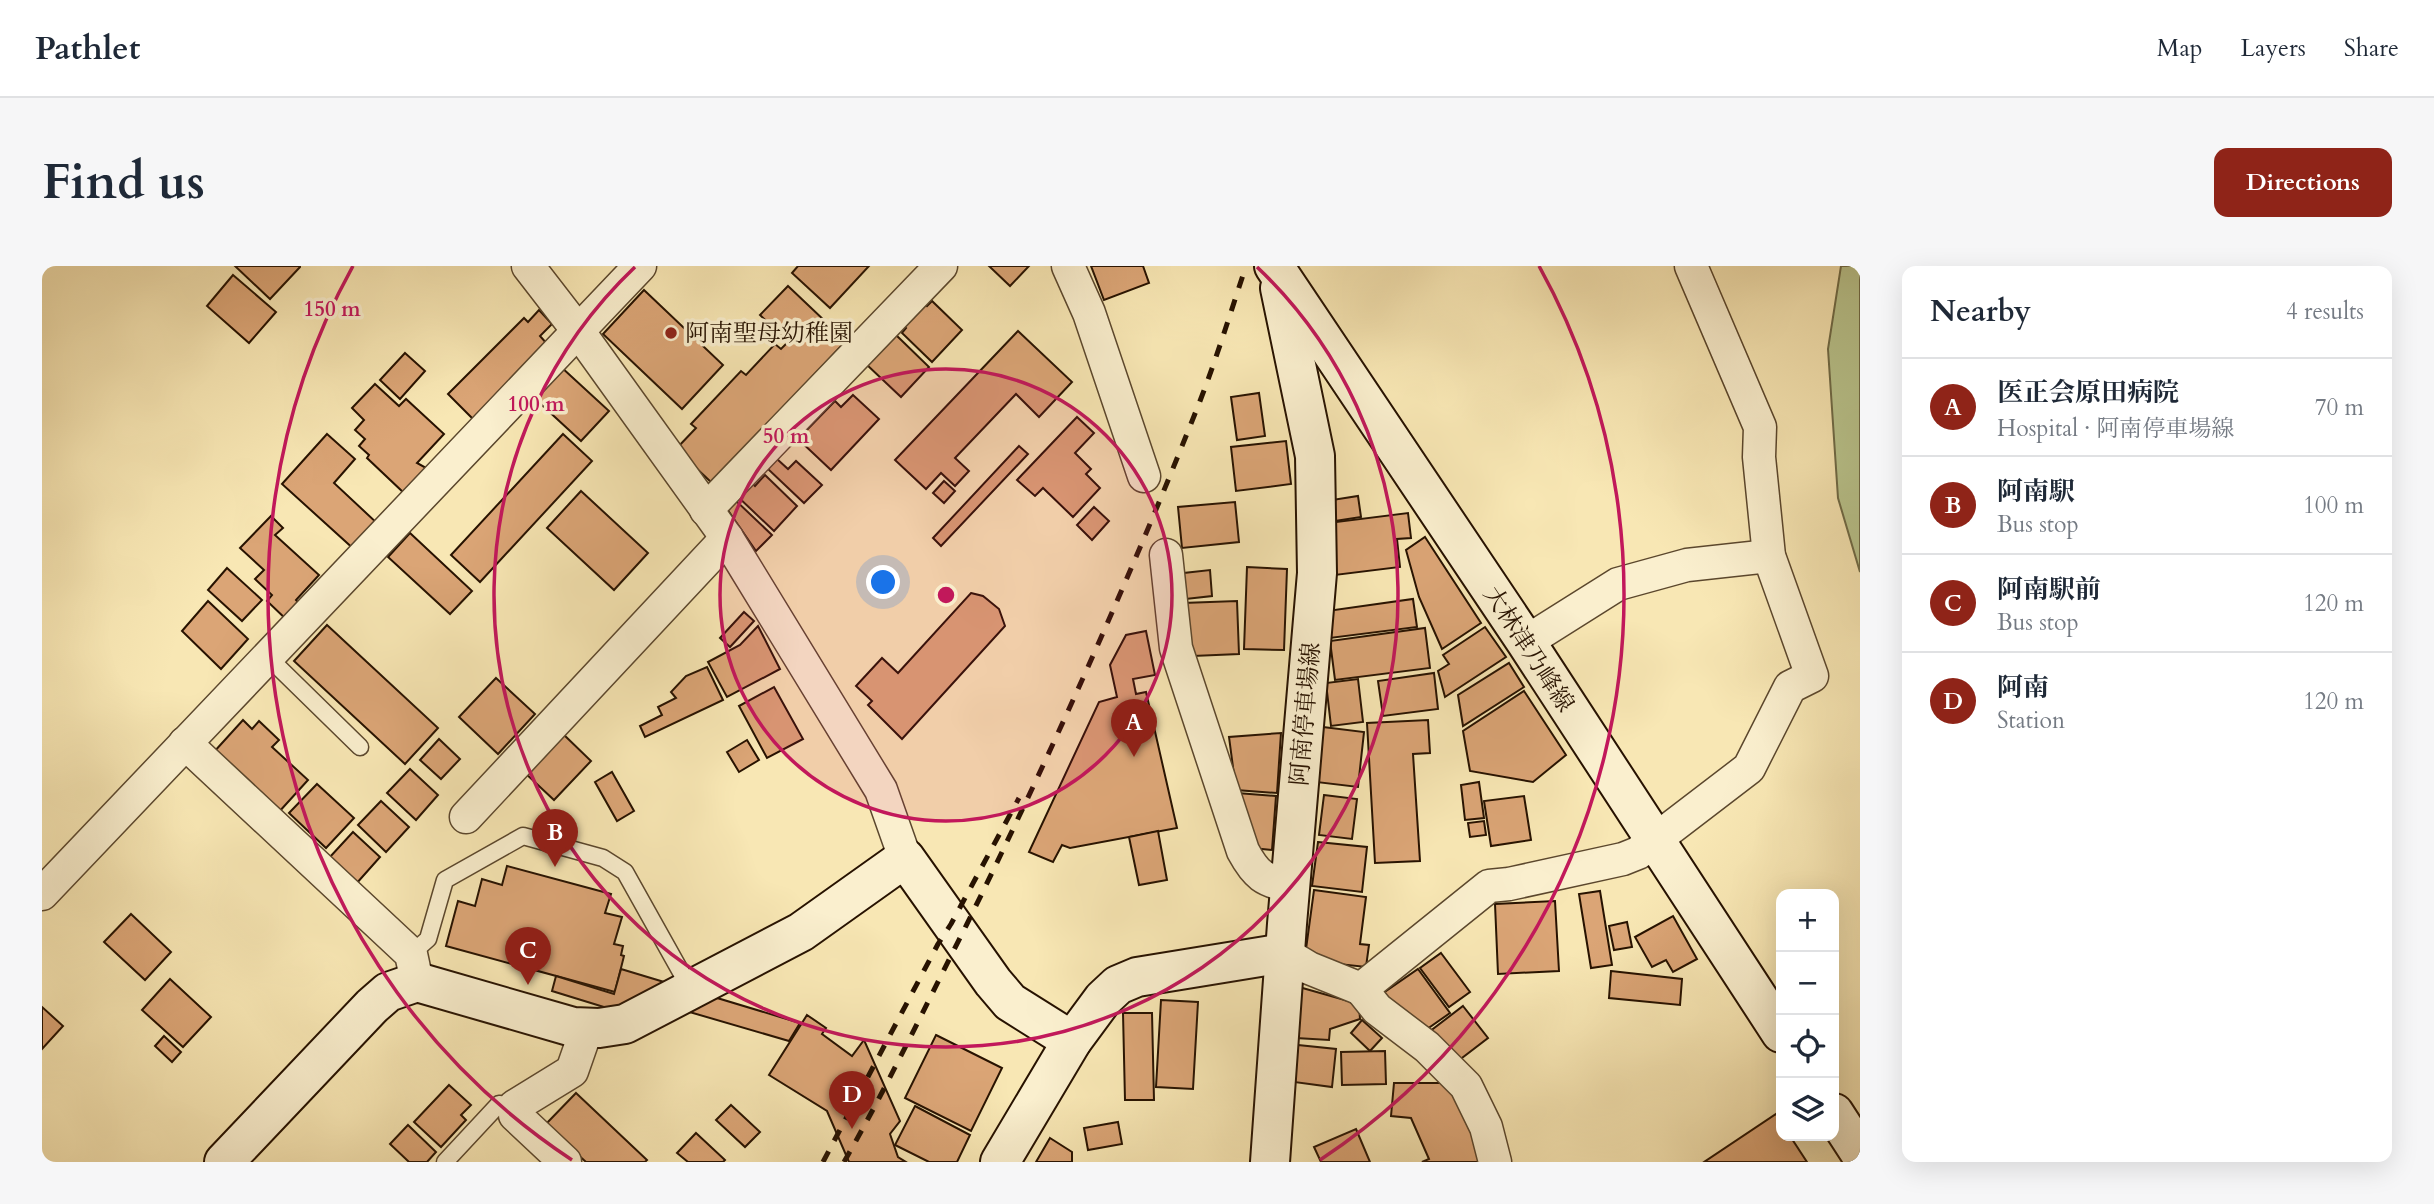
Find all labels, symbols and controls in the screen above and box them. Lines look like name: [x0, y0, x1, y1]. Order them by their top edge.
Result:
text: Pathlet: [35, 26, 140, 71]
text: Map: [2157, 32, 2203, 65]
text: Layers: [2241, 32, 2306, 65]
text: Share: [2344, 32, 2399, 65]
button: Directions: [2214, 148, 2392, 217]
text: Find us: [42, 149, 205, 216]
text: Nearby: [1930, 291, 2031, 332]
text: 150 m: [303, 295, 361, 324]
text: 4 results: [2286, 296, 2364, 327]
place label: 阿南聖母幼稚園: [685, 317, 853, 350]
marker: 阿南聖母幼稚園: [663, 325, 679, 341]
text: 医正会原田病院: [1997, 375, 2179, 410]
text: 100 m: [507, 390, 565, 419]
text: A: [1944, 392, 1962, 423]
text: 70 m: [2315, 392, 2364, 423]
text: Hospital · 阿南停車場線: [1997, 413, 2234, 444]
text: 50 m: [763, 422, 810, 451]
text: 阿南駅: [1997, 474, 2075, 509]
text: B: [1945, 490, 1961, 521]
text: 100 m: [2303, 490, 2364, 521]
text: Bus stop: [1997, 509, 2079, 540]
your location: [866, 565, 900, 599]
text: 阿南駅前: [1997, 572, 2101, 607]
street label: 大林津乃峰線: [1476, 580, 1582, 719]
centre of rings: [934, 583, 958, 607]
text: C: [1944, 588, 1962, 619]
text: 120 m: [2303, 588, 2364, 619]
text: Bus stop: [1997, 607, 2079, 638]
street label: 阿南停車場線: [1283, 641, 1328, 787]
text: 阿南: [1997, 670, 2049, 705]
text: D: [1943, 686, 1963, 717]
text: 120 m: [2303, 686, 2364, 717]
pin: A: [1111, 699, 1157, 757]
text: Station: [1997, 705, 2065, 736]
pin: B: [532, 809, 578, 867]
map controls: [1776, 889, 1839, 1141]
button: +: [1776, 889, 1839, 952]
pin: C: [505, 927, 551, 985]
button: −: [1776, 952, 1839, 1015]
button: locate: [1776, 1015, 1839, 1078]
pin: D: [829, 1071, 875, 1129]
button: layers: [1776, 1078, 1839, 1141]

